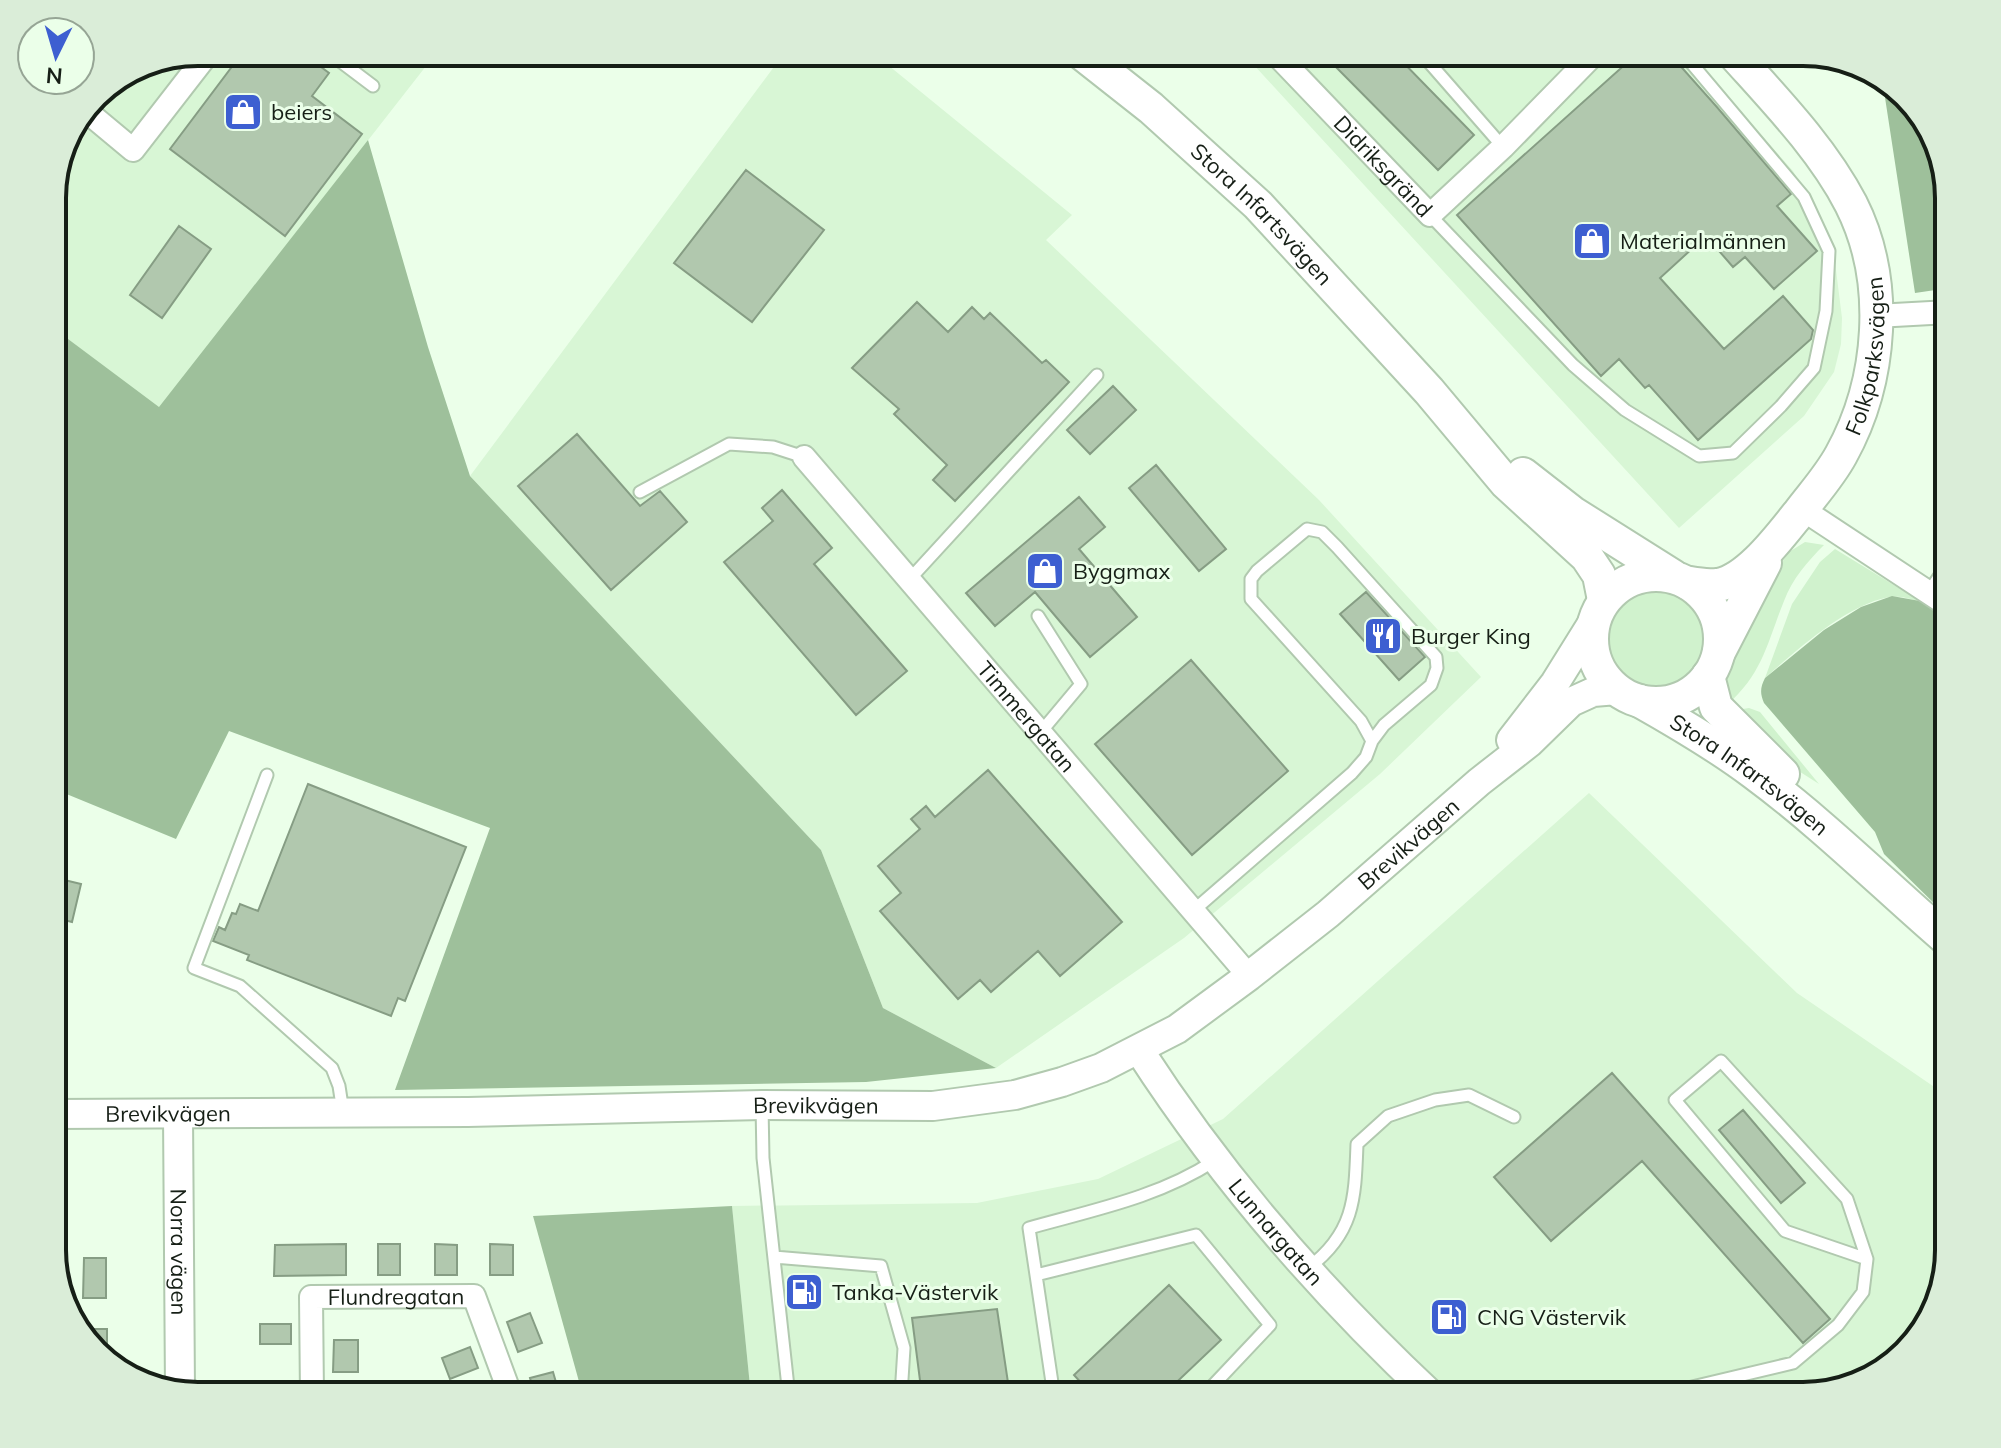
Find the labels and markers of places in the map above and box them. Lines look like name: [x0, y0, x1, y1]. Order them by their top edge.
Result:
shop icon: beiers: [222, 91, 264, 133]
place label: beiers: [271, 98, 332, 126]
shop icon: Materialmännen: [1571, 220, 1613, 262]
place label: Materialmännen: [1620, 227, 1786, 255]
shop icon: Byggmax: [1024, 550, 1066, 592]
place label: Byggmax: [1073, 557, 1171, 585]
restaurant icon: Burger King: [1362, 615, 1404, 657]
place label: Burger King: [1411, 622, 1531, 650]
fuel station icon: Tanka-Västervik: [783, 1271, 825, 1313]
place label: Tanka-Västervik: [832, 1278, 999, 1306]
fuel station icon: CNG Västervik: [1428, 1296, 1470, 1338]
place label: CNG Västervik: [1477, 1303, 1627, 1331]

